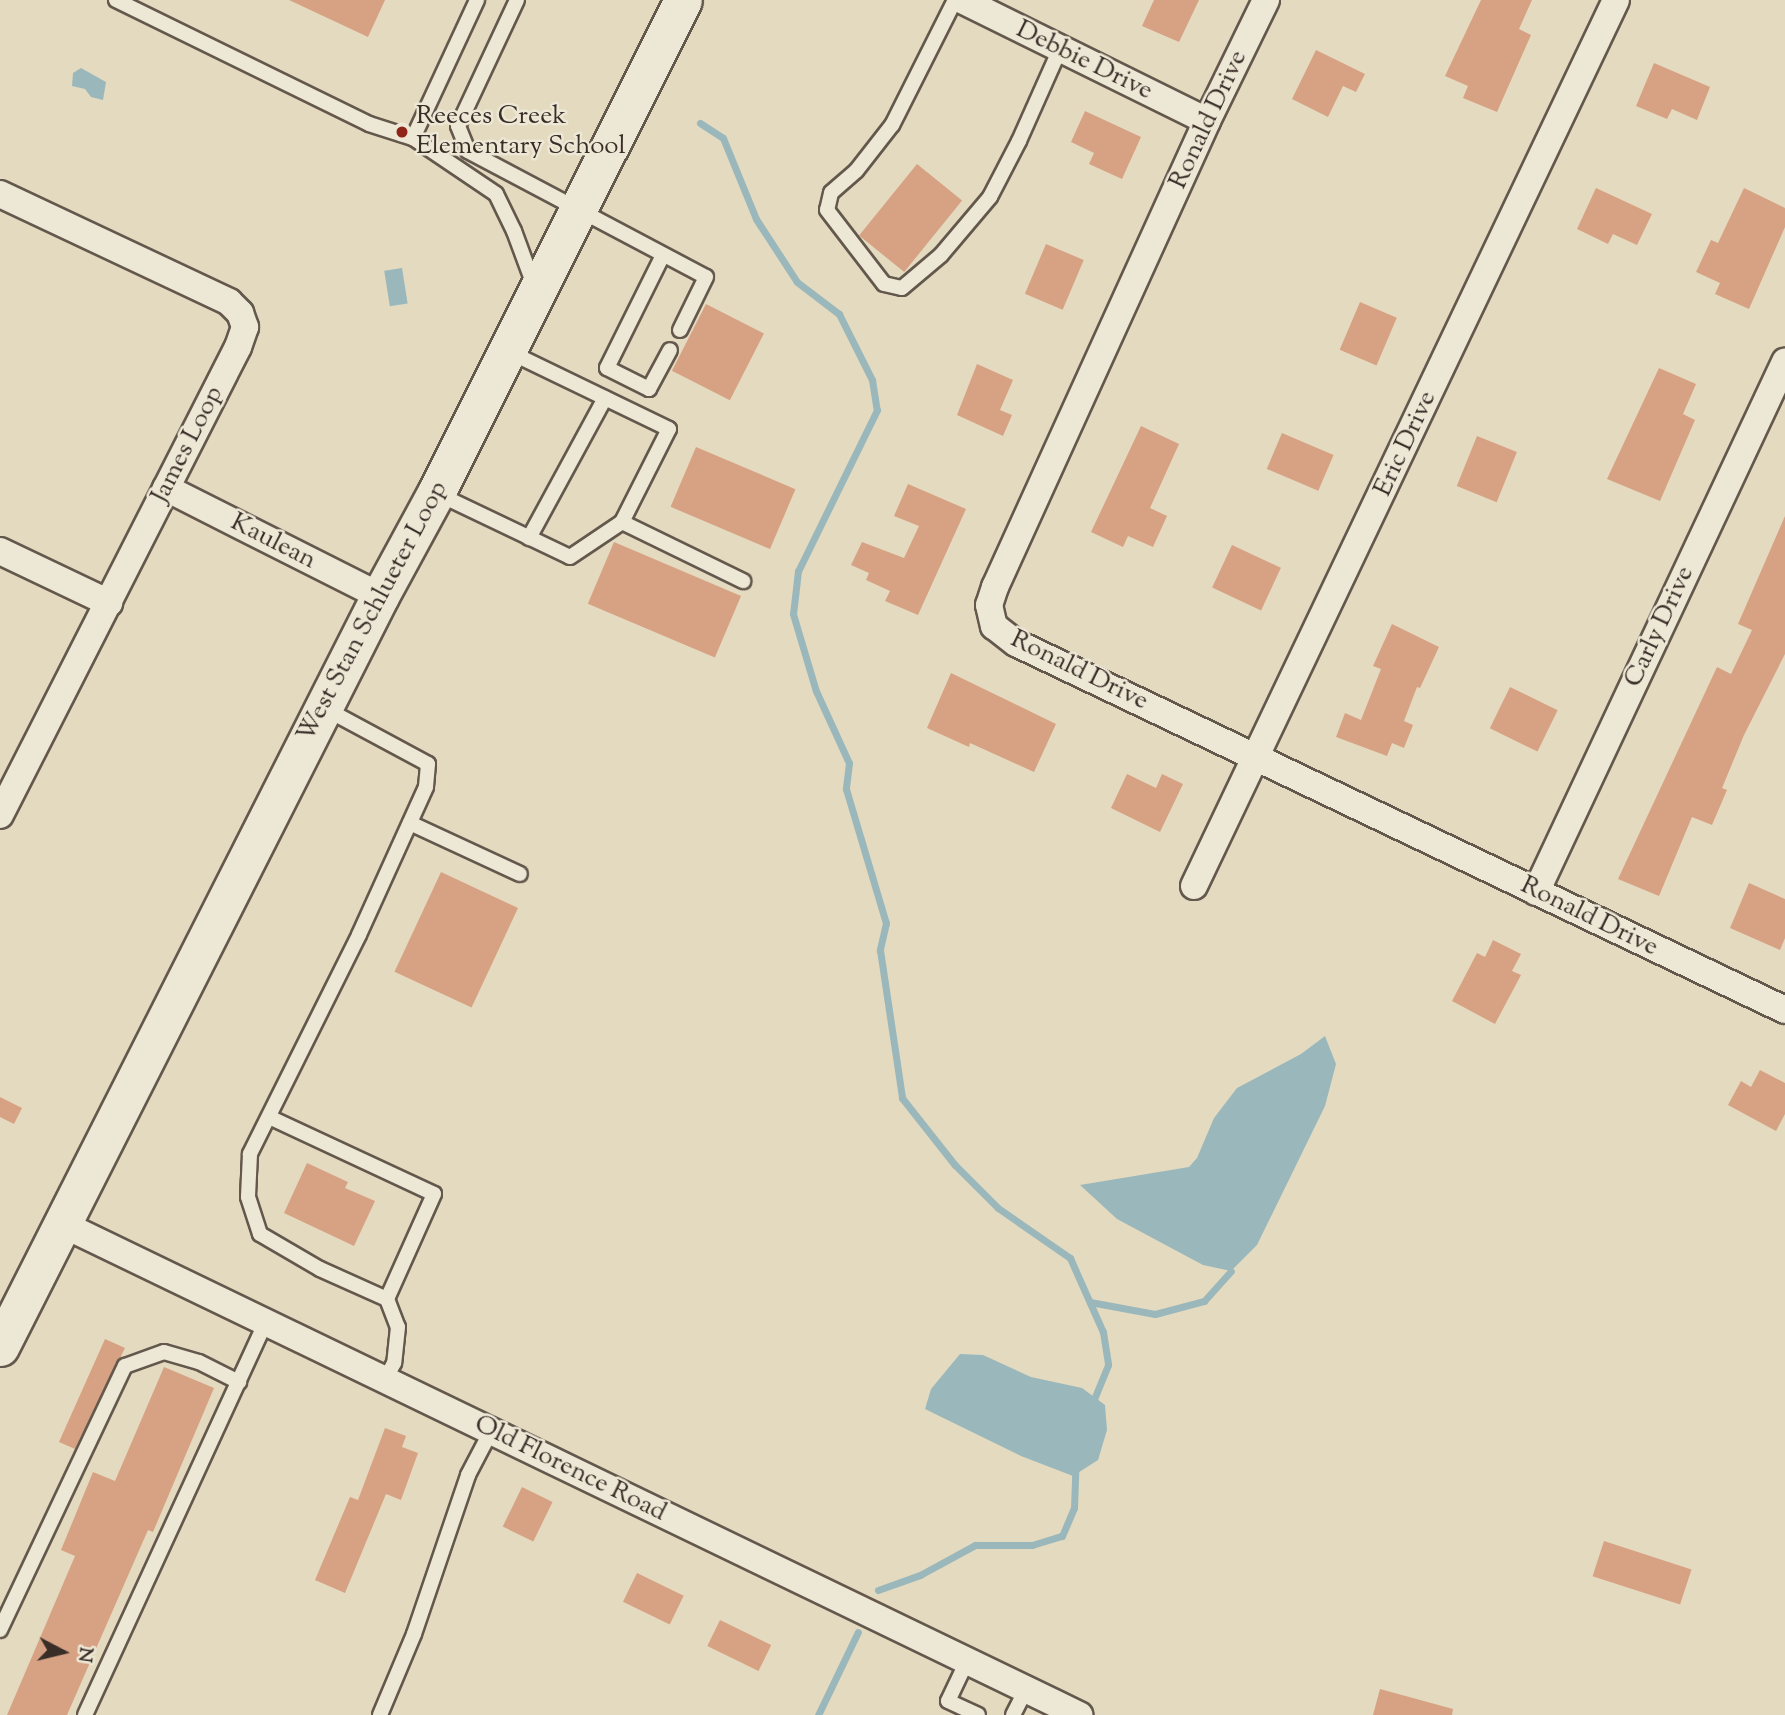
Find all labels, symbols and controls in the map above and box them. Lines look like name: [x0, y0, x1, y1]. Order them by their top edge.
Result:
street label: Debbie Drive: [1011, 15, 1157, 107]
street label: Ronald Drive: [1163, 46, 1255, 194]
place label: Reeces Creek Elementary School: [416, 101, 626, 162]
marker: Reeces Creek Elementary School: [394, 124, 410, 140]
street label: James Loop: [145, 381, 231, 509]
street label: Eric Drive: [1368, 386, 1444, 502]
street label: West Stan Schlueter Loop: [291, 476, 455, 748]
street label: Kaulean: [225, 507, 321, 577]
street label: Carly Drive: [1618, 562, 1702, 692]
street label: Ronald Drive: [1005, 624, 1153, 718]
street label: Ronald Drive: [1515, 870, 1663, 964]
street label: Old Florence Road: [469, 1409, 671, 1529]
north arrow: [28, 1617, 98, 1687]
text: N: [70, 1645, 99, 1664]

